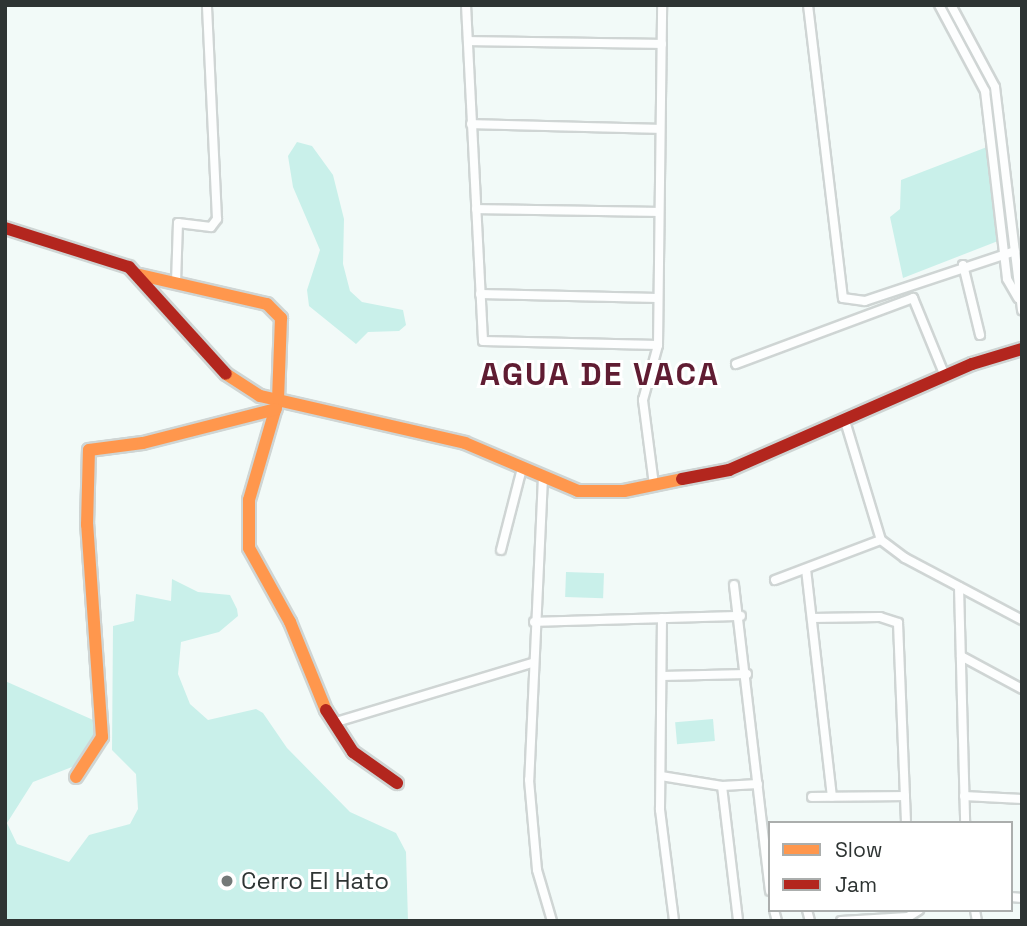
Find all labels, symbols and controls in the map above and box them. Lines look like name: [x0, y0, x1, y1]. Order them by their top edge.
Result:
district label: AGUA DE VACA: [481, 355, 719, 393]
legend: [768, 821, 1013, 912]
text: Slow: [835, 836, 883, 863]
place label: Cerro El Hato: [241, 867, 389, 895]
text: Jam: [835, 871, 877, 898]
marker: Cerro El Hato: [219, 873, 235, 889]

